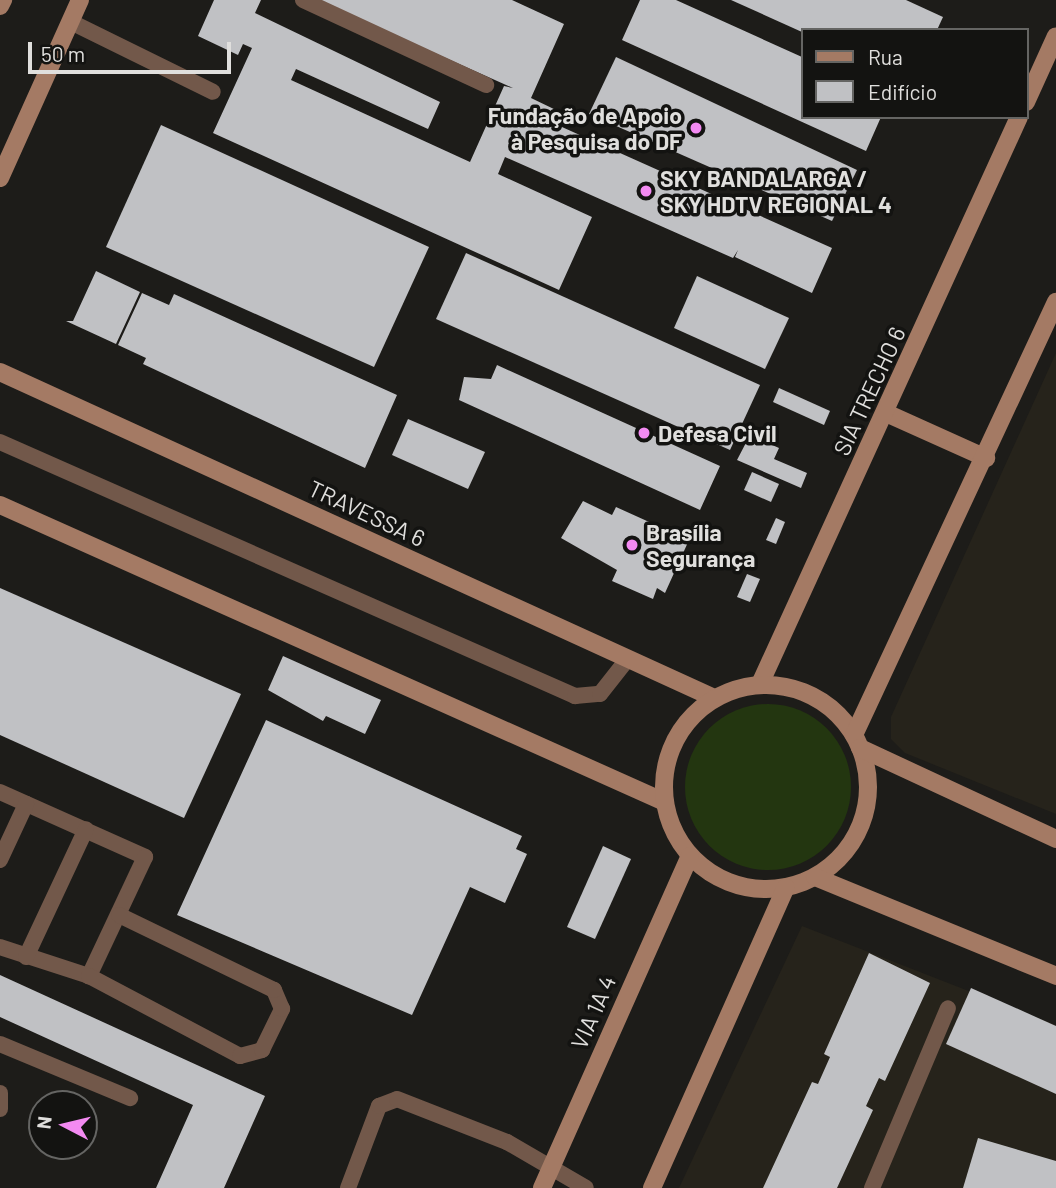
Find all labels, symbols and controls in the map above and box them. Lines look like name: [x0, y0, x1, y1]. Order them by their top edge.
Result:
scale bar: [32, 28, 234, 72]
legend: [800, 28, 1028, 119]
text: 50 m: [41, 41, 85, 66]
text: Rua: [868, 44, 903, 69]
text: Edifício: [868, 79, 937, 104]
place label: Fundação de Apoio à Pesquisa do DF: [488, 101, 682, 155]
marker: Fundação de Apoio à Pesquisa do DF: [688, 120, 704, 136]
place label: SKY BANDALARGA / SKY HDTV REGIONAL 4: [660, 164, 892, 218]
marker: SKY BANDALARGA / SKY HDTV REGIONAL 4: [638, 183, 654, 199]
street label: SIA TRECHO 6: [827, 322, 911, 460]
place label: Defesa Civil: [658, 419, 777, 447]
marker: Defesa Civil: [636, 425, 652, 441]
street label: TRAVESSA 6: [304, 474, 430, 552]
place label: Brasília Segurança: [646, 518, 755, 572]
marker: Brasília Segurança: [624, 537, 640, 553]
street label: VIA 1A 4: [565, 971, 621, 1053]
north arrow: [28, 1090, 98, 1160]
text: N: [31, 1115, 56, 1130]

